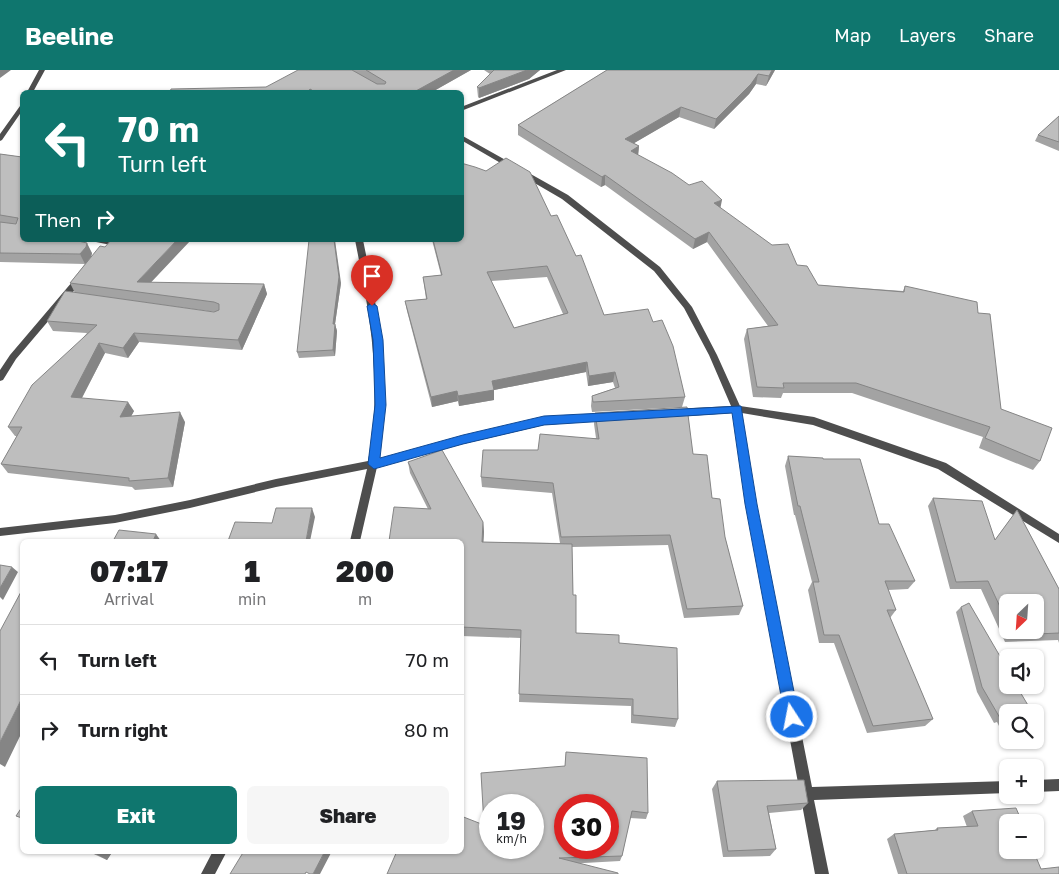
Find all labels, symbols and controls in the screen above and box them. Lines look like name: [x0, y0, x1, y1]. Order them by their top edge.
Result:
text: Beeline: [25, 21, 114, 50]
text: Map: [834, 24, 871, 46]
text: Layers: [899, 24, 956, 46]
text: Share: [984, 24, 1034, 46]
text: 70 m: [118, 108, 199, 150]
icon: left: [35, 110, 100, 175]
text: Turn left: [118, 150, 207, 177]
icon: right: [91, 205, 119, 233]
text: Then: [35, 208, 81, 231]
pin: [351, 255, 393, 306]
icon: arrive: [358, 262, 386, 290]
text: 07:17: [90, 553, 168, 589]
text: 1: [244, 553, 260, 589]
text: 200: [336, 553, 394, 589]
text: Arrival: [104, 589, 154, 609]
text: min: [238, 589, 266, 609]
text: m: [358, 589, 372, 609]
north arrow: [999, 594, 1044, 639]
map controls: [999, 594, 1044, 859]
icon: left: [35, 646, 63, 674]
text: Turn left: [78, 648, 157, 671]
text: 70 m: [406, 648, 449, 671]
button: sound: [999, 649, 1044, 694]
position arrow: [765, 690, 817, 742]
button: search: [999, 704, 1044, 749]
icon: right: [35, 716, 63, 744]
text: Turn right: [78, 718, 168, 741]
text: 80 m: [404, 718, 449, 741]
button: +: [999, 759, 1044, 804]
button: Exit: [35, 786, 237, 844]
button: Share: [247, 786, 449, 844]
speed limit sign: 30: [554, 794, 619, 859]
text: 19: [497, 805, 526, 836]
button: −: [999, 814, 1044, 859]
text: km/h: [496, 831, 527, 846]

